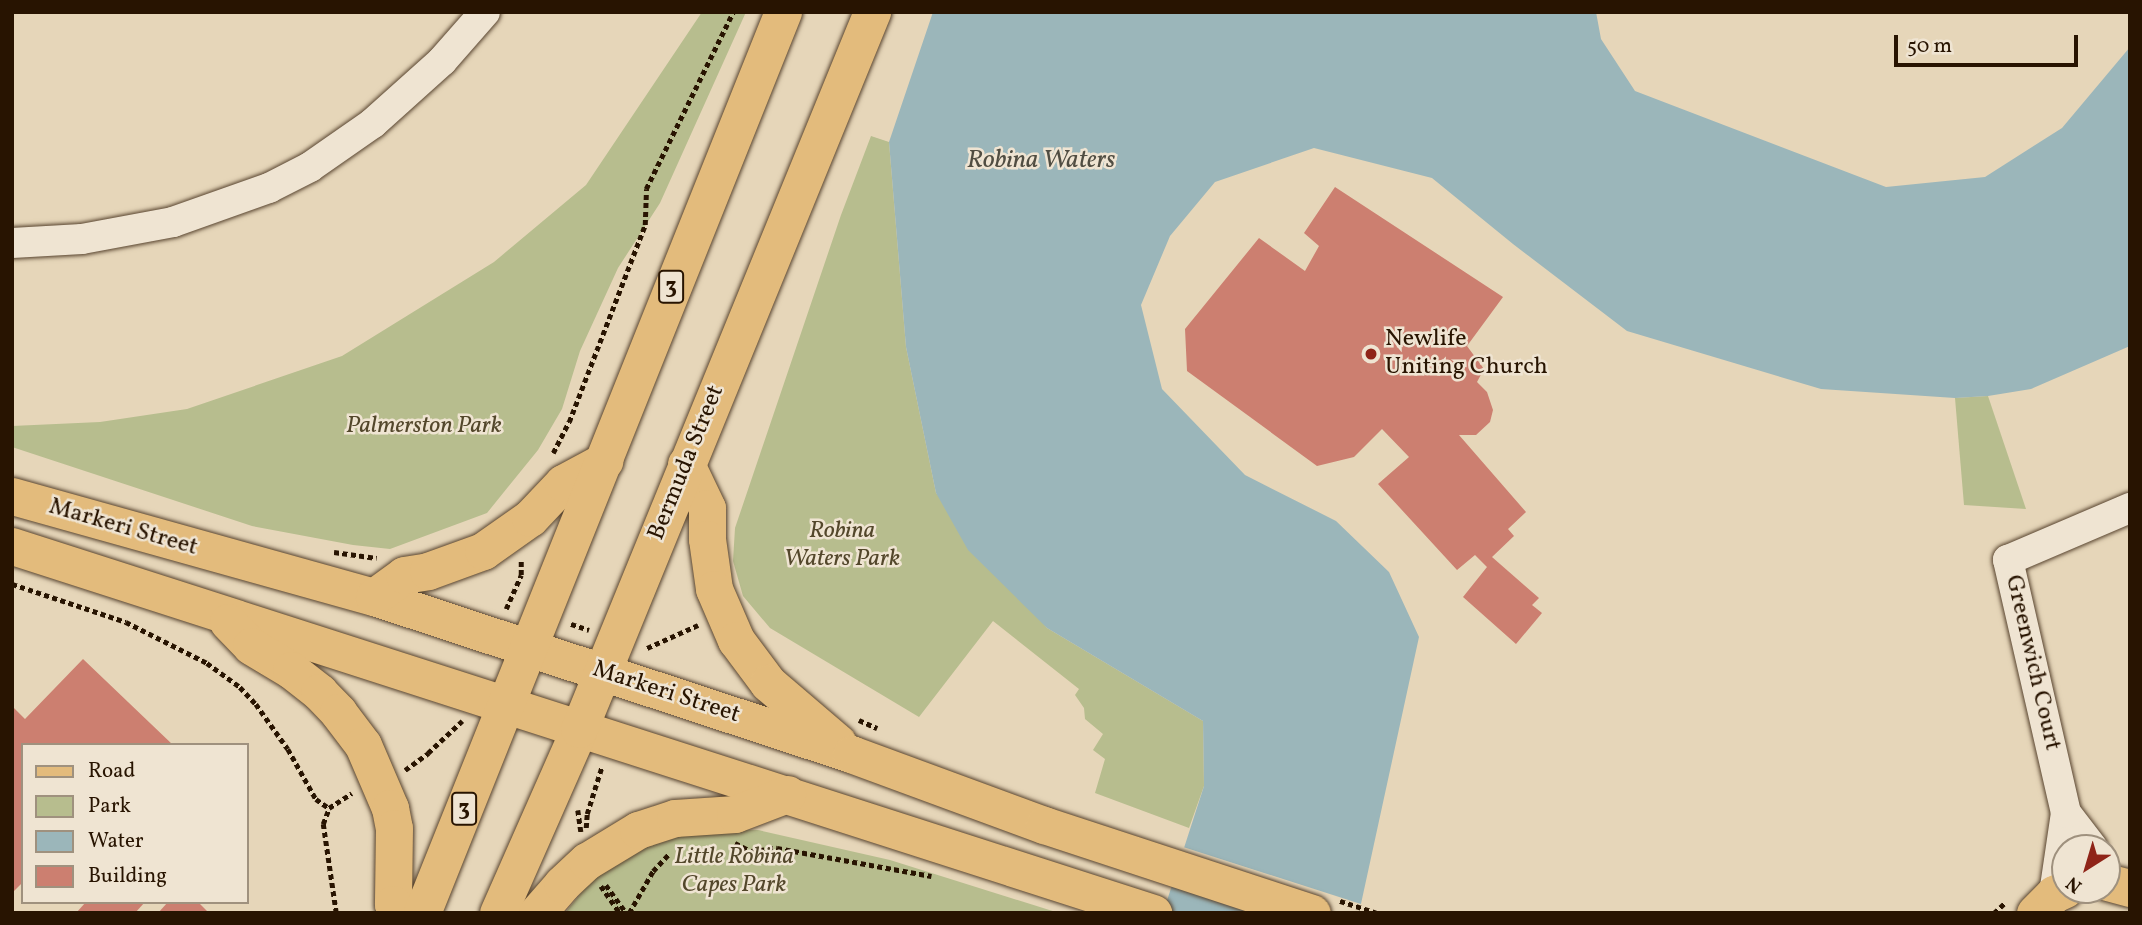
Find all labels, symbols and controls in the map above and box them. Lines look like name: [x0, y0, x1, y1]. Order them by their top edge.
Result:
scale bar: [1897, 21, 2081, 65]
text: 50 m: [1907, 32, 1952, 61]
water label: Robina Waters: [967, 145, 1115, 177]
road number: 3: [657, 268, 685, 306]
place label: Newlife Uniting Church: [1385, 326, 1548, 382]
marker: Newlife Uniting Church: [1363, 346, 1379, 362]
street label: Bermuda Street: [643, 381, 731, 545]
park label: Palmerston Park: [346, 413, 502, 441]
street label: Markeri Street: [45, 493, 201, 563]
park label: Robina Waters Park: [784, 518, 900, 574]
street label: Greenwich Court: [1998, 572, 2066, 754]
street label: Markeri Street: [589, 656, 743, 730]
legend: [21, 743, 248, 904]
text: Road: [88, 757, 135, 786]
road number: 3: [450, 790, 478, 828]
text: Park: [88, 792, 131, 821]
text: Water: [88, 827, 144, 856]
north arrow: [2051, 834, 2121, 904]
park label: Little Robina Capes Park: [674, 844, 794, 900]
text: Building: [88, 862, 167, 891]
text: N: [2061, 870, 2088, 899]

